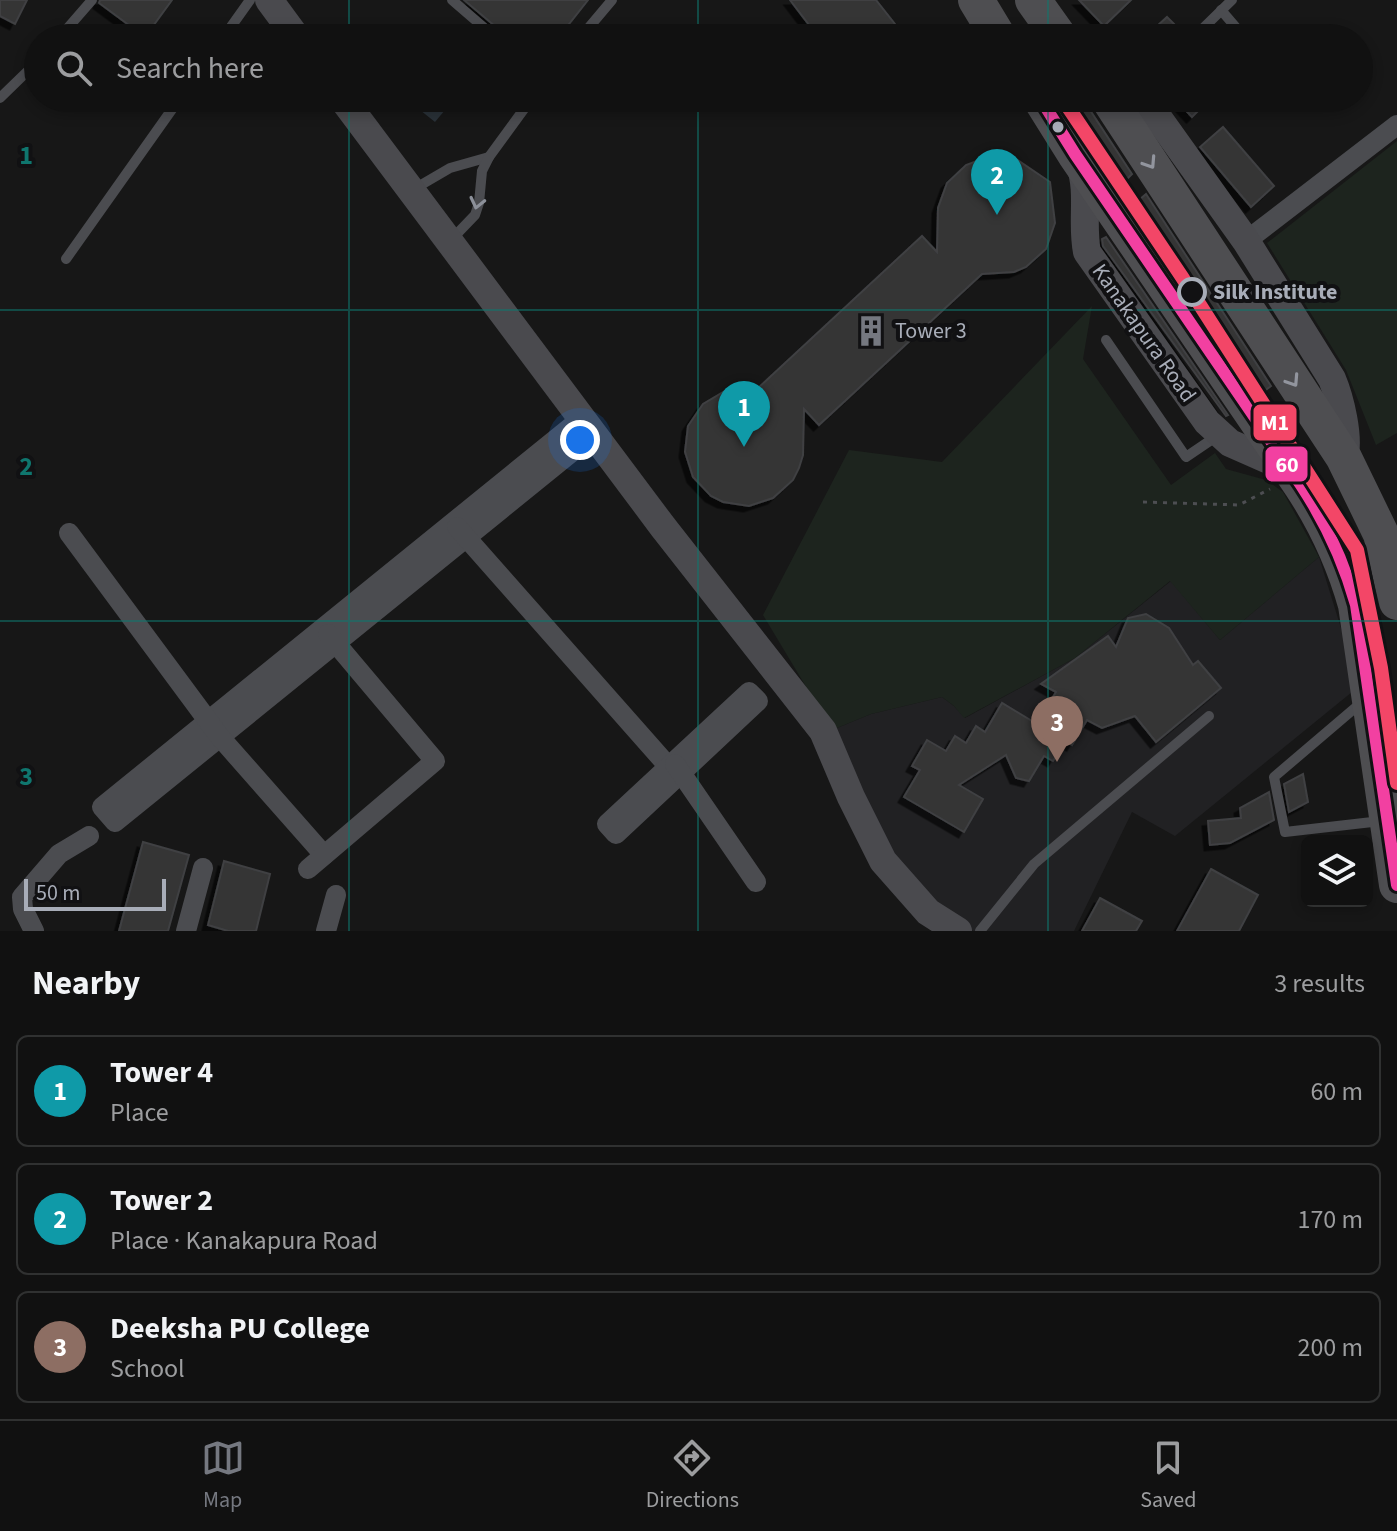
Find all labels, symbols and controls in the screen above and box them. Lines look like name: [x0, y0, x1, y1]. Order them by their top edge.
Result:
search box: [24, 24, 1373, 112]
icon: search: [52, 46, 96, 90]
text: Search here: [116, 47, 264, 90]
unlabelled marker: [1050, 119, 1066, 135]
text: 1: [19, 137, 33, 174]
pin: 2: [971, 149, 1023, 215]
one-way arrow: [1141, 154, 1156, 169]
one-way arrow: [469, 196, 486, 210]
street label: Kanakapura Road: [1084, 257, 1204, 409]
place label: Silk Institute: [1213, 276, 1337, 308]
marker: Silk Institute: [1178, 278, 1206, 306]
building icon: Tower 3: [854, 314, 888, 348]
place label: Tower 3: [895, 315, 967, 347]
one-way arrow: [1283, 372, 1298, 386]
pin: 1: [718, 381, 770, 447]
line badge: M1: [1252, 403, 1298, 442]
text: M1: [1261, 407, 1289, 439]
your location: [560, 420, 600, 460]
line badge: 60: [1264, 445, 1309, 483]
text: 2: [19, 448, 33, 485]
text: 60: [1275, 449, 1299, 481]
pin: 3: [1031, 696, 1083, 762]
text: 3: [19, 758, 33, 795]
map controls: [1301, 835, 1373, 907]
button: layers: [1301, 835, 1373, 907]
scale bar: [24, 875, 166, 911]
text: 50 m: [36, 877, 81, 909]
text: Nearby: [32, 959, 140, 1008]
text: 3 results: [1274, 965, 1365, 1002]
text: Tower 4: [110, 1051, 213, 1094]
text: 1: [53, 1073, 67, 1110]
text: 60 m: [1310, 1073, 1363, 1110]
text: Place: [110, 1094, 169, 1131]
text: Tower 2: [110, 1179, 213, 1222]
text: 2: [53, 1201, 67, 1238]
text: 170 m: [1297, 1201, 1363, 1238]
text: Place · Kanakapura Road: [110, 1222, 378, 1259]
text: Deeksha PU College: [110, 1307, 370, 1350]
text: 3: [53, 1329, 67, 1366]
text: 200 m: [1297, 1329, 1363, 1366]
text: School: [110, 1350, 185, 1387]
tab: Map: [201, 1436, 245, 1516]
tab: Directions: [646, 1436, 739, 1516]
tab: Saved: [1140, 1436, 1196, 1516]

